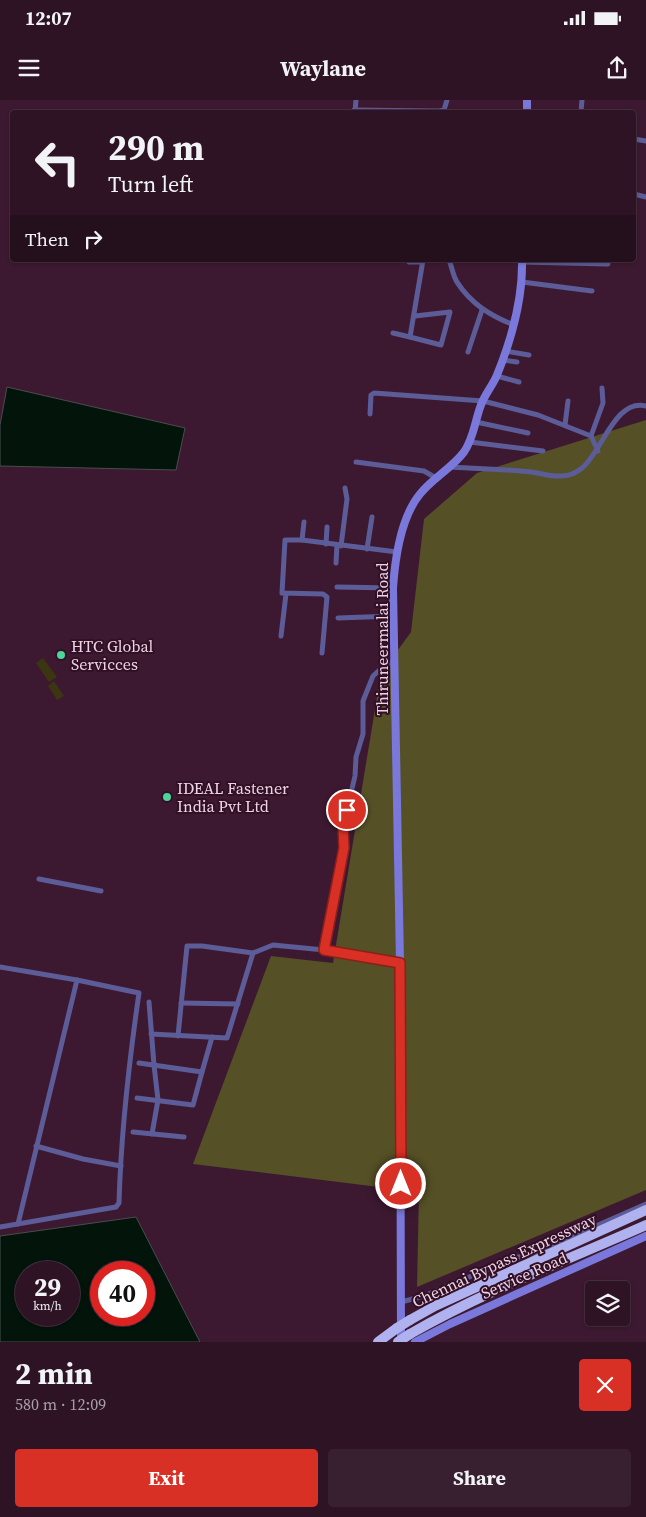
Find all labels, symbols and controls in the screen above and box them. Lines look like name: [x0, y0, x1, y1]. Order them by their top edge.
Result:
text: 12:07: [25, 5, 72, 31]
text: Waylane: [280, 53, 366, 83]
icon: menu: [15, 54, 43, 82]
icon: share: [603, 54, 631, 82]
text: 290 m: [108, 124, 204, 172]
icon: left: [25, 130, 90, 195]
text: Turn left: [108, 169, 193, 199]
icon: right: [79, 225, 107, 253]
text: Then: [25, 226, 69, 252]
street label: Thiruneermalai Road: [371, 563, 393, 716]
place label: HTC Global Servicces: [71, 635, 154, 675]
marker: HTC Global Servicces: [55, 649, 67, 661]
place label: IDEAL Fastener India Pvt Ltd: [177, 777, 289, 817]
pin: [326, 789, 368, 831]
marker: IDEAL Fastener India Pvt Ltd: [161, 791, 173, 803]
icon: arrive: [333, 796, 361, 824]
position arrow: [374, 1157, 426, 1209]
street label: Chennai Bypass Expressway: [408, 1207, 600, 1312]
street label: Service Road: [477, 1246, 571, 1304]
speed limit sign: 40: [90, 1261, 155, 1326]
text: 29: [34, 1270, 61, 1304]
map controls: [585, 1281, 630, 1326]
button: layers: [585, 1281, 630, 1326]
text: km/h: [33, 1298, 62, 1314]
text: 2 min: [15, 1353, 93, 1394]
button: close: [579, 1359, 631, 1411]
text: 580 m · 12:09: [15, 1393, 106, 1415]
button: Exit: [15, 1449, 318, 1507]
button: Share: [328, 1449, 631, 1507]

